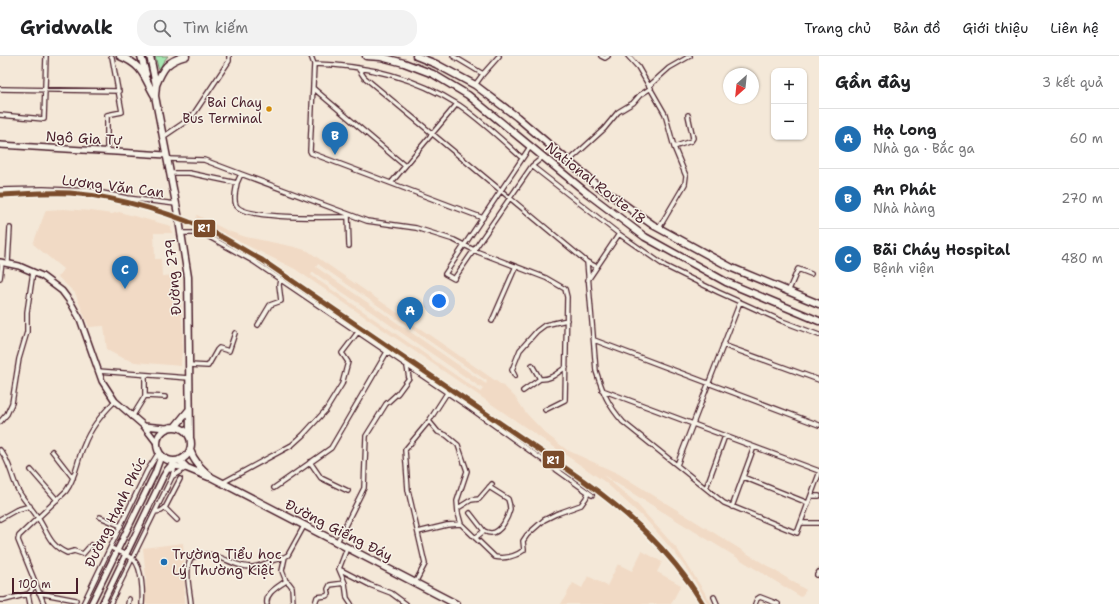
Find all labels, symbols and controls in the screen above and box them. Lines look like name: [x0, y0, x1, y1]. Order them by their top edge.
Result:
search box: [137, 10, 417, 46]
text: Gridwalk: [20, 15, 113, 40]
icon: search: [151, 17, 173, 39]
text: Tìm kiếm: [183, 18, 248, 38]
text: Trang chủ: [804, 19, 871, 37]
text: Bản đồ: [893, 19, 940, 37]
text: Giới thiệu: [962, 19, 1028, 37]
text: Liên hệ: [1050, 19, 1099, 37]
north arrow: [723, 68, 759, 104]
map controls: [771, 68, 807, 140]
button: +: [771, 68, 807, 104]
text: Gần đây: [835, 71, 911, 93]
text: 3 kết quả: [1042, 74, 1103, 91]
place label: Bai Chay Bus Terminal: [182, 94, 262, 127]
marker: Bai Chay Bus Terminal: [264, 104, 274, 114]
button: −: [771, 104, 807, 140]
text: Hạ Long: [873, 120, 937, 140]
pin: B: [322, 122, 348, 155]
street label: Ngô Gia Tự: [45, 127, 123, 149]
text: A: [843, 130, 853, 147]
text: 60 m: [1070, 130, 1103, 147]
street label: National Route 18: [542, 138, 650, 228]
text: Nhà ga · Bắc ga: [873, 140, 975, 157]
street label: Lương Văn Can: [61, 171, 166, 201]
text: An Phát: [873, 180, 936, 200]
text: B: [844, 190, 852, 207]
text: 270 m: [1061, 190, 1103, 207]
text: Nhà hàng: [873, 200, 935, 217]
line badge: R1: [193, 219, 216, 238]
text: R1: [198, 221, 210, 236]
street label: Đường 279: [161, 238, 185, 316]
text: Bãi Cháy Hospital: [873, 240, 1010, 260]
text: C: [844, 250, 852, 267]
text: 480 m: [1061, 250, 1103, 267]
pin: C: [112, 256, 138, 289]
text: Bệnh viện: [873, 260, 934, 277]
your location: [429, 291, 449, 311]
pin: A: [397, 297, 423, 330]
line badge: R1: [542, 450, 565, 469]
text: R1: [547, 453, 559, 468]
street label: Đường Hạnh Phúc: [80, 454, 150, 570]
street label: Đường Giếng Đáy: [282, 495, 396, 565]
place label: Trường Tiểu học Lý Thường Kiệt: [172, 545, 282, 579]
marker: Trường Tiểu học Lý Thường Kiệt: [159, 557, 169, 567]
scale bar: [12, 576, 78, 595]
text: 100 m: [18, 577, 51, 592]

